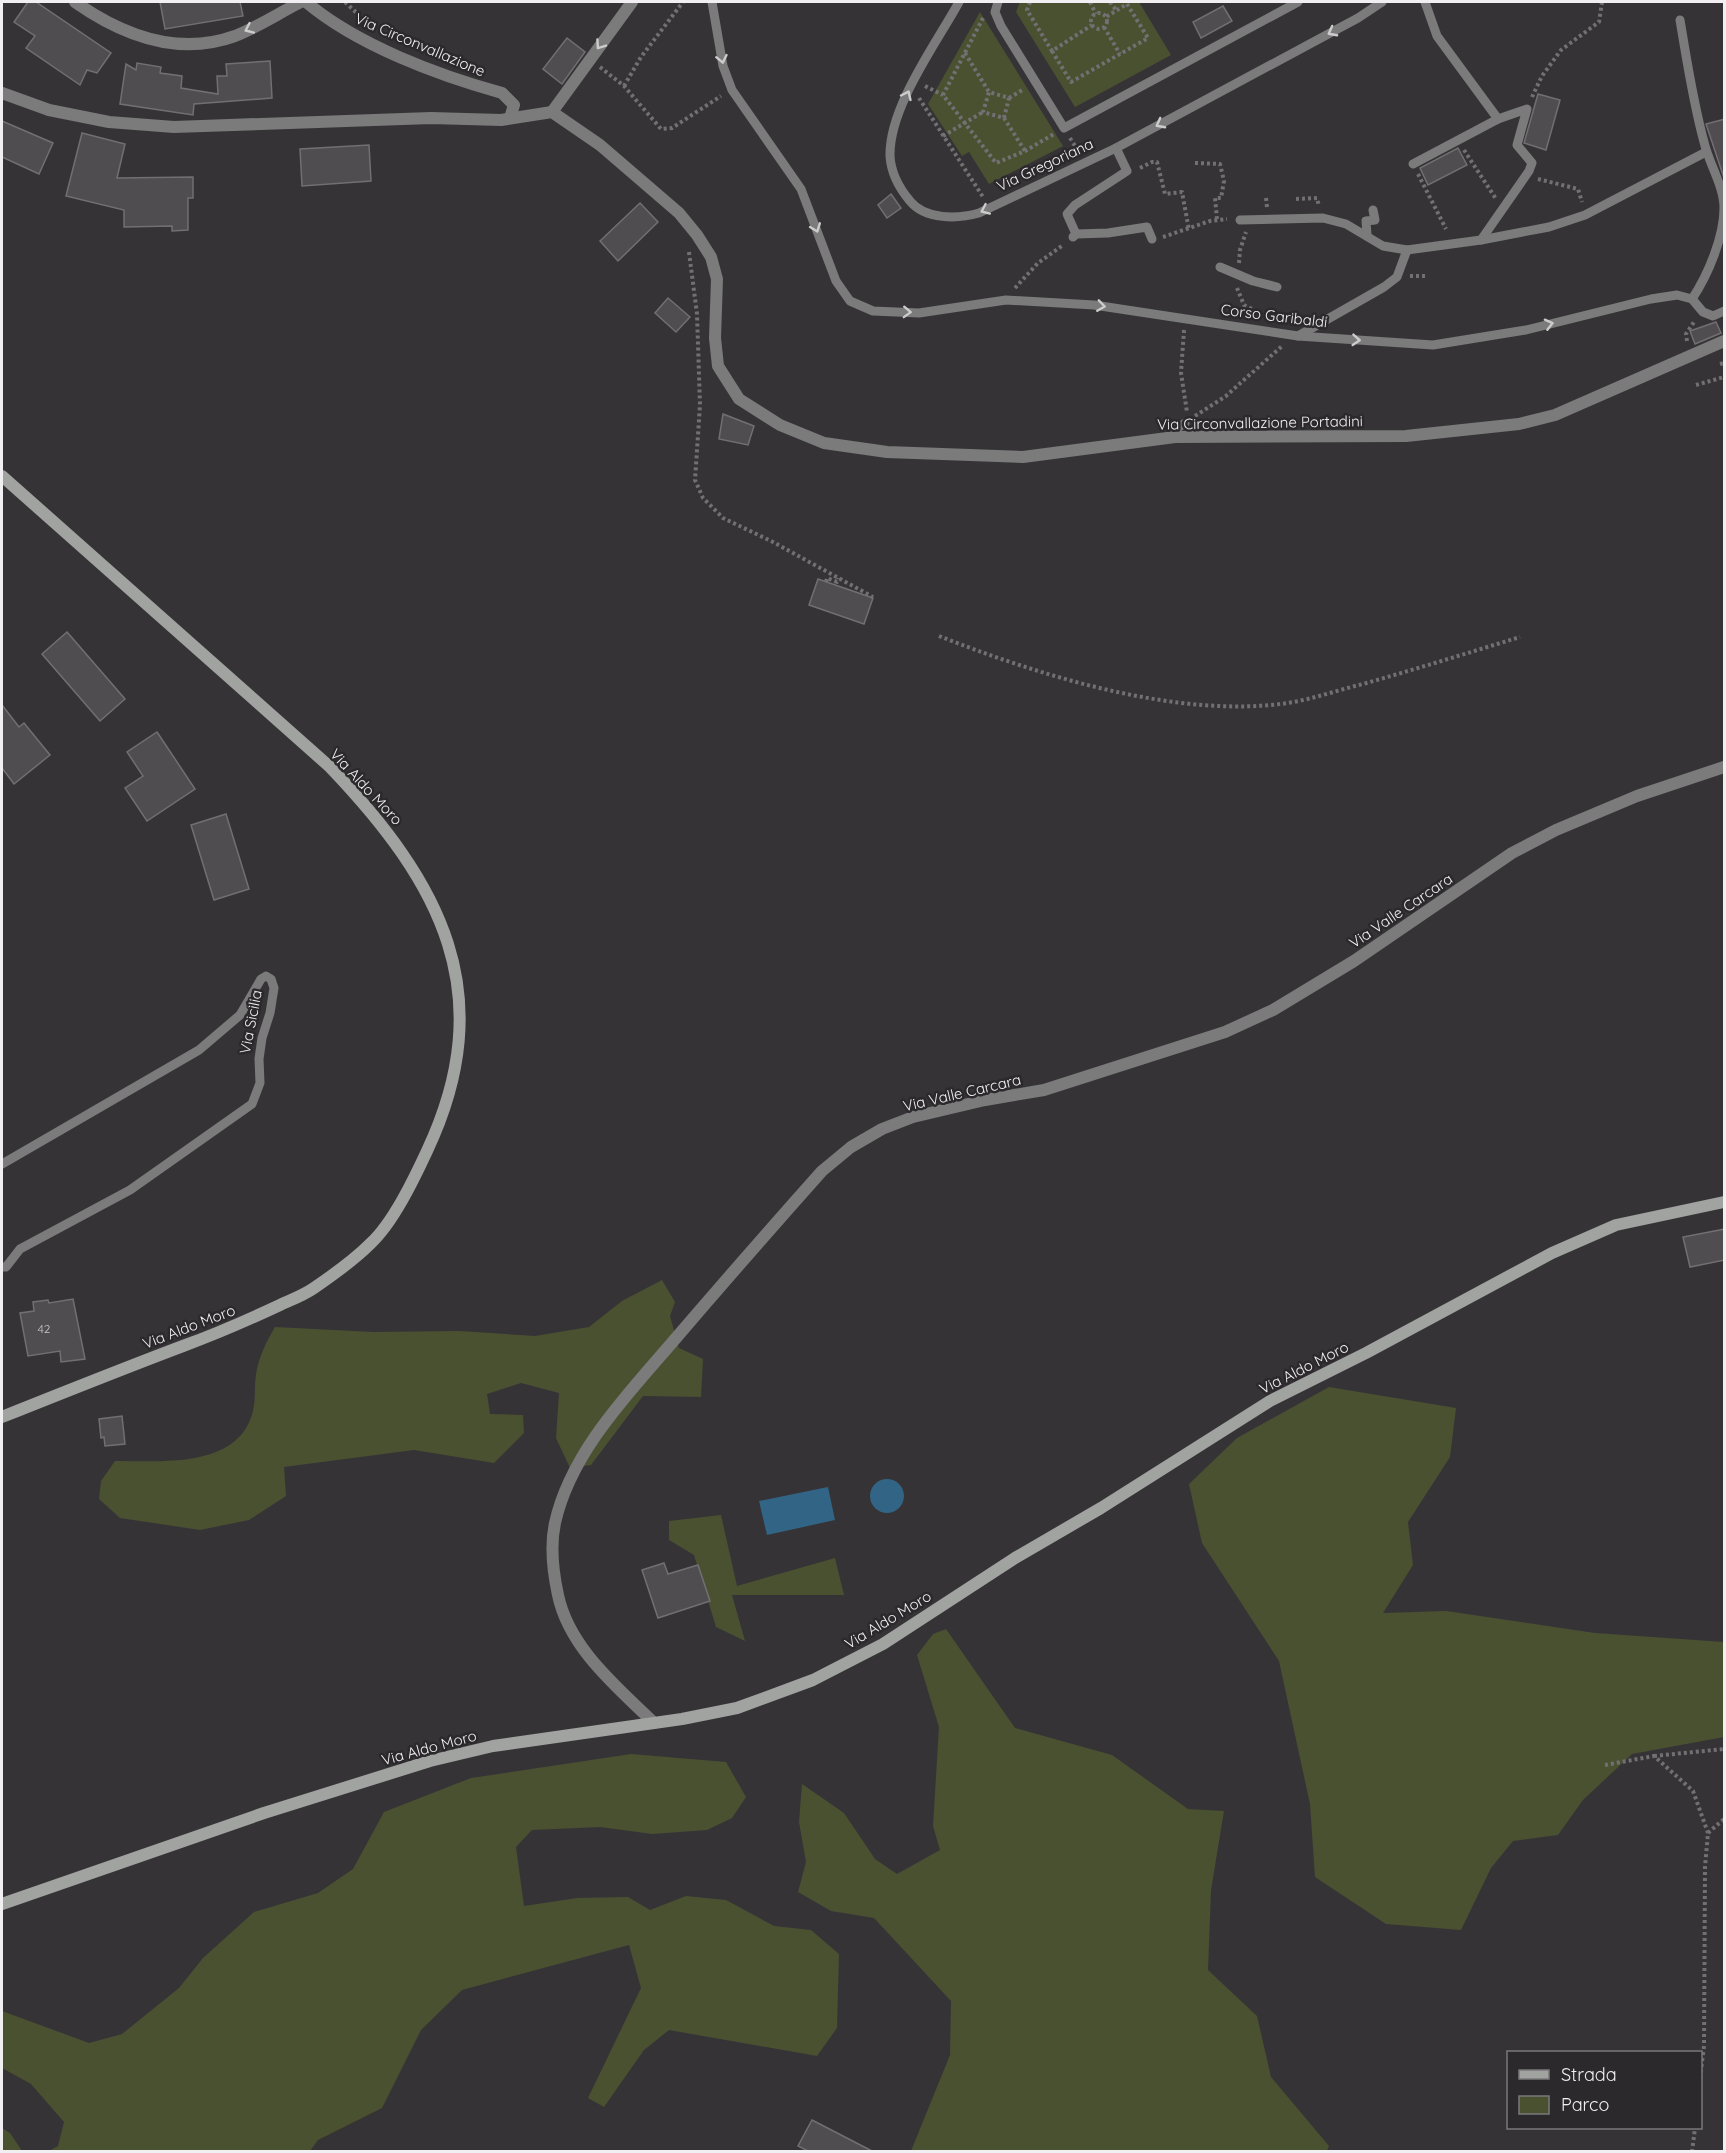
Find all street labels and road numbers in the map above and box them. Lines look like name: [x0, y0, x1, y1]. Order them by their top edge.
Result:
street label: Via Circonvallazione: [352, 8, 488, 81]
street label: Via Gregoriana: [993, 134, 1096, 195]
street label: Corso Garibaldi: [1220, 300, 1328, 331]
street label: Via Circonvallazione Portadini: [1157, 411, 1363, 434]
street label: Via Aldo Moro: [326, 744, 407, 829]
street label: Via Valle Carcara: [1345, 869, 1456, 952]
street label: Via Sicilia: [235, 988, 266, 1055]
street label: Via Valle Carcara: [901, 1070, 1023, 1115]
street label: Via Aldo Moro: [140, 1300, 238, 1353]
street label: Via Aldo Moro: [1256, 1337, 1352, 1398]
street label: Via Aldo Moro: [841, 1586, 934, 1653]
street label: Via Aldo Moro: [379, 1726, 478, 1769]

